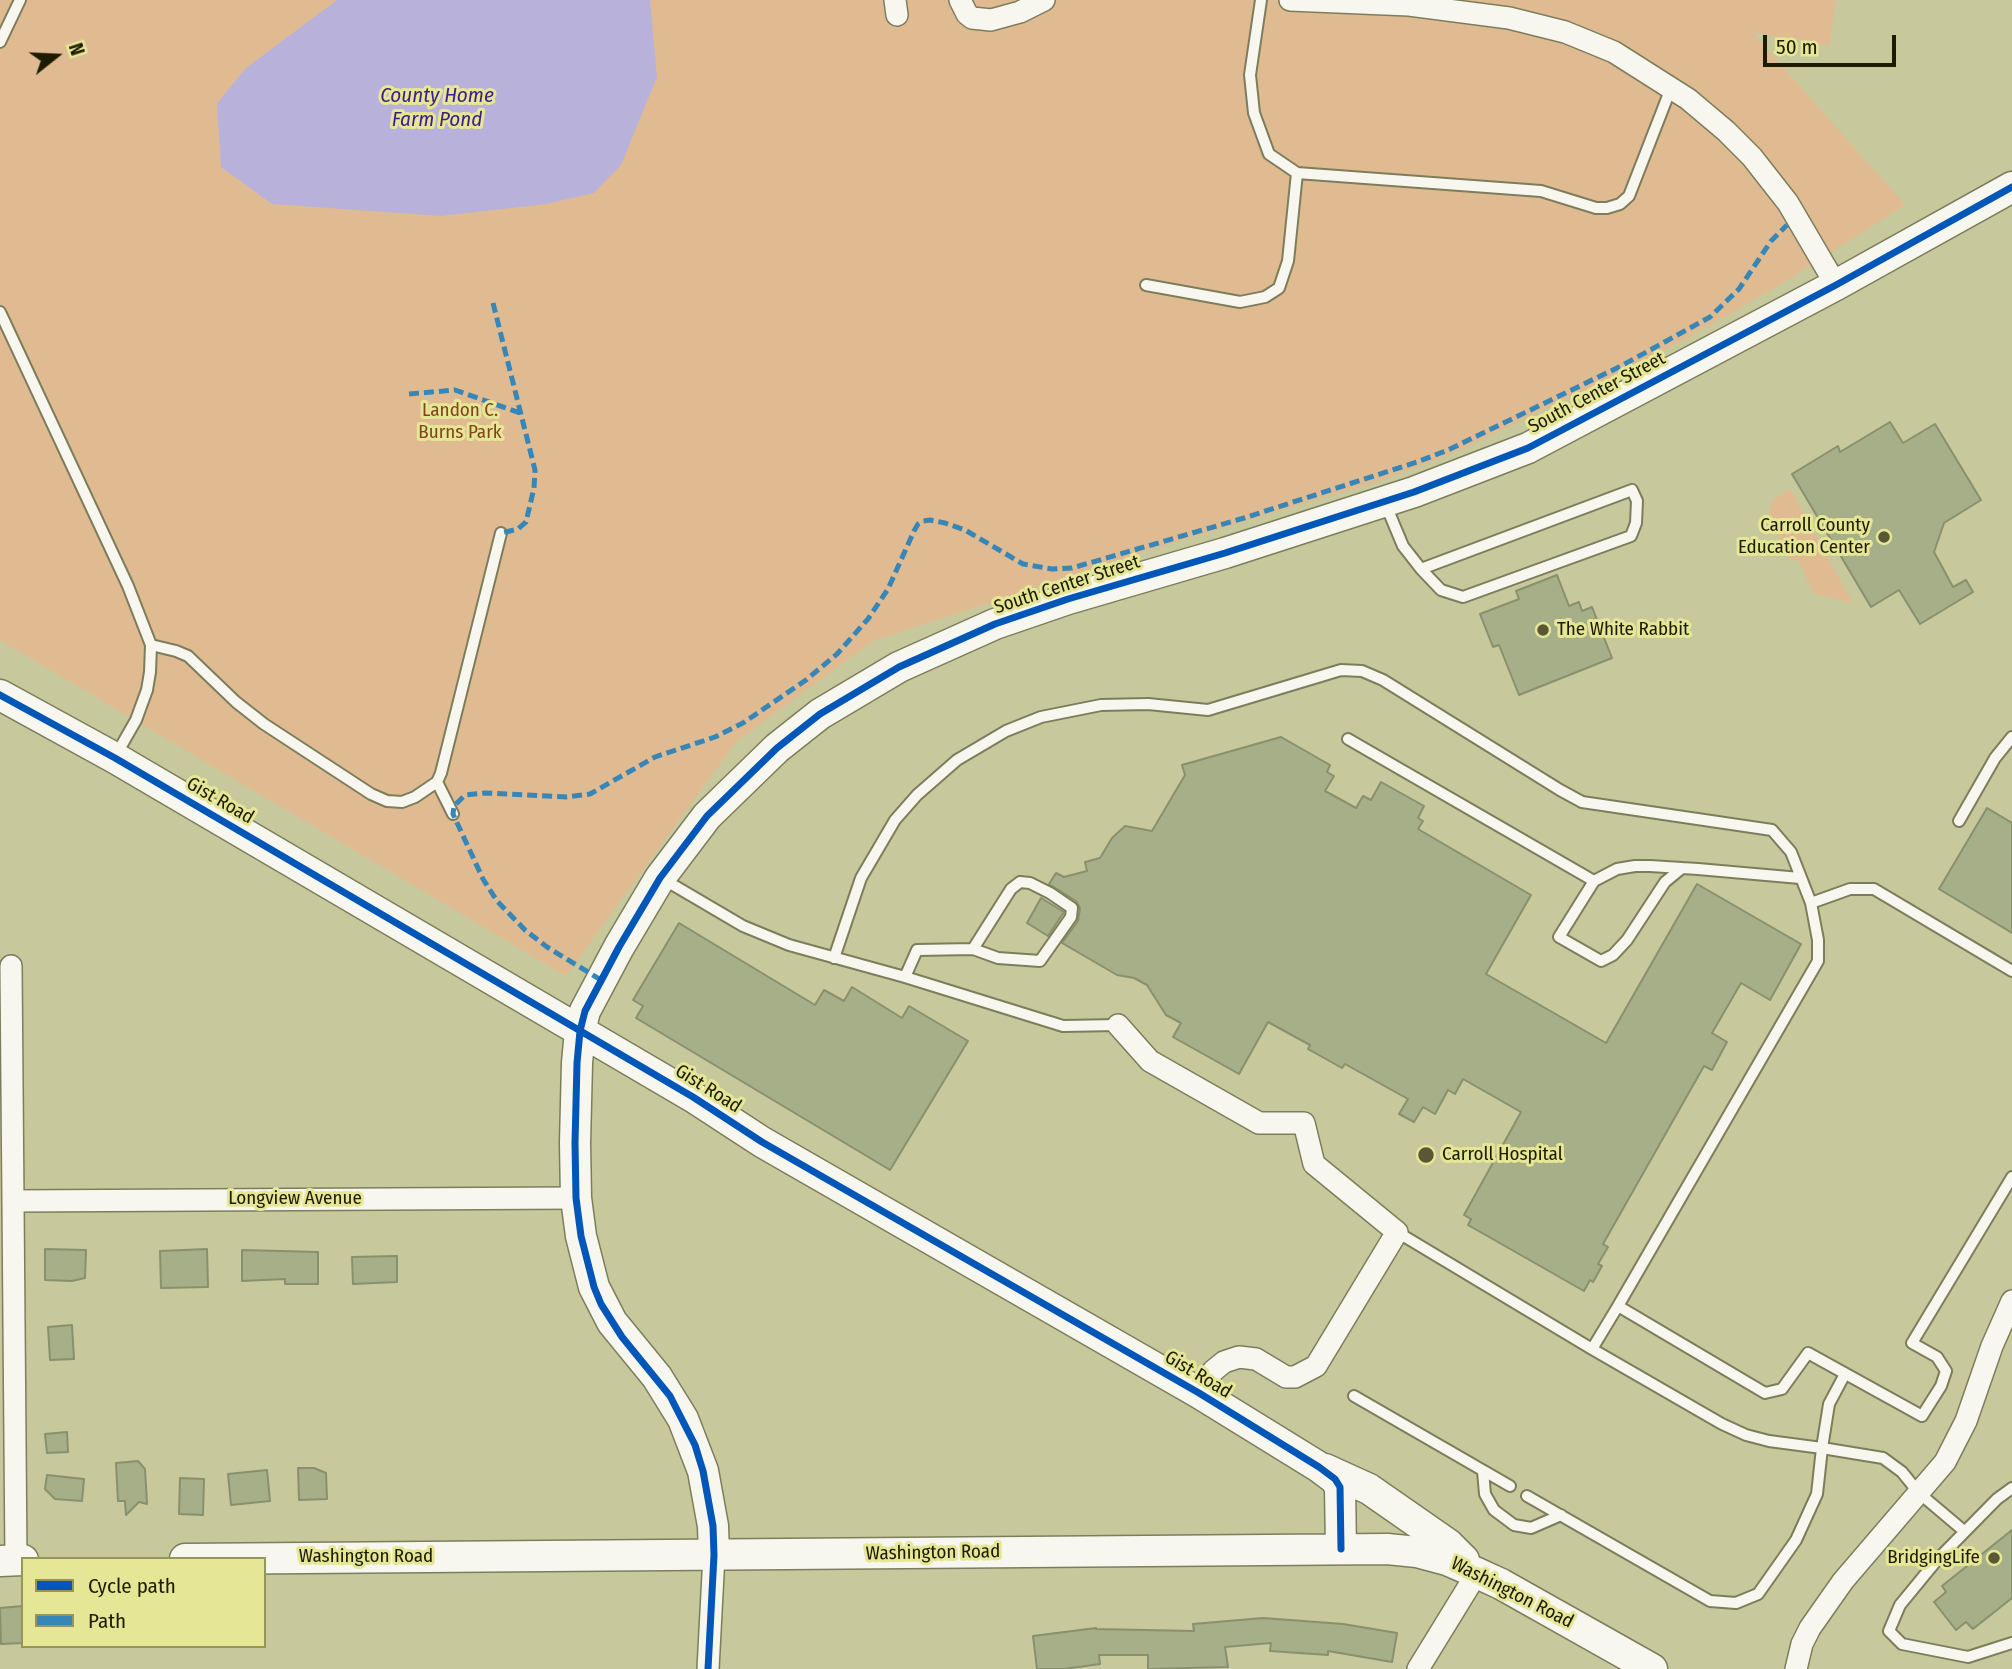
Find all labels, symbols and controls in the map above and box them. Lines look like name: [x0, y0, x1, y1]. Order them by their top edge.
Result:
north arrow: [21, 21, 91, 91]
scale bar: [1767, 21, 1900, 65]
text: 50 m: [1776, 34, 1818, 60]
text: N: [64, 40, 89, 58]
water label: County Home Farm Pond: [380, 83, 494, 133]
street label: South Center Street: [1525, 347, 1669, 439]
park label: Landon C. Burns Park: [418, 400, 502, 444]
place label: Carroll County Education Center: [1738, 515, 1870, 559]
marker: Carroll County Education Center: [1876, 529, 1892, 545]
street label: South Center Street: [991, 551, 1143, 619]
place label: The White Rabbit: [1557, 619, 1689, 641]
marker: The White Rabbit: [1535, 622, 1551, 638]
street label: Gist Road: [182, 773, 258, 829]
street label: Gist Road: [671, 1060, 745, 1118]
place label: Carroll Hospital: [1442, 1144, 1563, 1166]
marker: Carroll Hospital: [1416, 1145, 1436, 1165]
street label: Longview Avenue: [228, 1188, 362, 1210]
street label: Gist Road: [1160, 1346, 1236, 1404]
street label: Washington Road: [866, 1540, 1000, 1566]
street label: Washington Road: [299, 1546, 433, 1568]
place label: BridgingLife: [1887, 1547, 1980, 1569]
marker: BridgingLife: [1986, 1550, 2002, 1566]
street label: Washington Road: [1447, 1552, 1577, 1634]
legend: [21, 1557, 266, 1648]
text: Cycle path: [88, 1573, 176, 1599]
text: Path: [88, 1608, 126, 1634]

